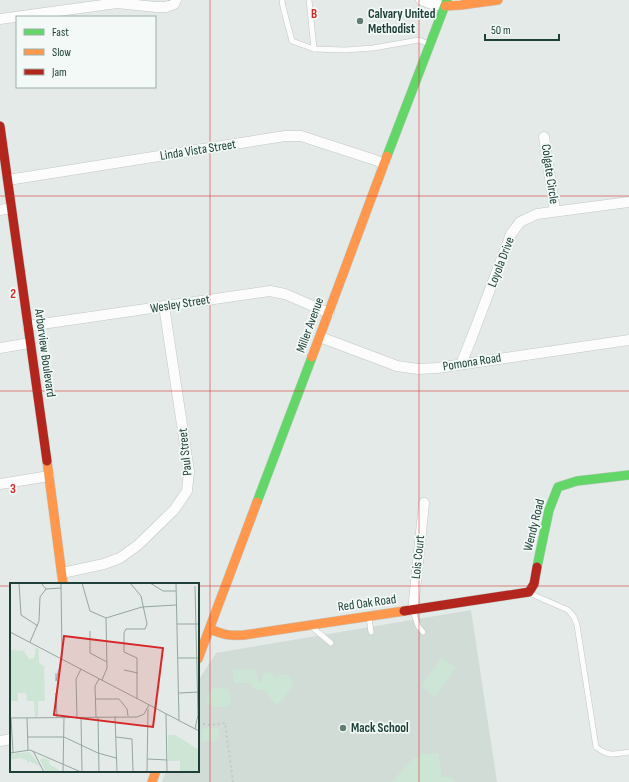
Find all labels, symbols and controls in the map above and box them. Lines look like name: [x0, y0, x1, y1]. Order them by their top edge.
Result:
text: B: [311, 6, 317, 22]
place label: Calvary United Methodist: [368, 6, 436, 37]
legend: [16, 16, 156, 88]
marker: Calvary United Methodist: [355, 16, 365, 26]
scale bar: [485, 16, 559, 42]
text: 50 m: [491, 23, 511, 38]
text: Fast: [52, 25, 69, 40]
text: Slow: [52, 45, 71, 60]
text: Jam: [51, 65, 67, 80]
street label: Linda Vista Street: [159, 136, 237, 164]
street label: Colgate Circle: [538, 143, 562, 205]
street label: Loyola Drive: [484, 235, 518, 289]
text: 2: [10, 286, 16, 302]
street label: Wesley Street: [149, 291, 211, 317]
street label: Miller Avenue: [293, 295, 327, 355]
street label: Arborview Boulevard: [31, 307, 59, 398]
street label: Pomona Road: [442, 349, 502, 375]
street label: Paul Street: [175, 427, 195, 477]
text: 3: [10, 481, 16, 497]
street label: Wendy Road: [520, 497, 548, 553]
street label: Lois Court: [408, 534, 428, 580]
inset map: [10, 583, 199, 772]
street label: Red Oak Road: [337, 591, 397, 615]
place label: Mack School: [351, 720, 409, 736]
marker: Mack School: [338, 723, 348, 733]

